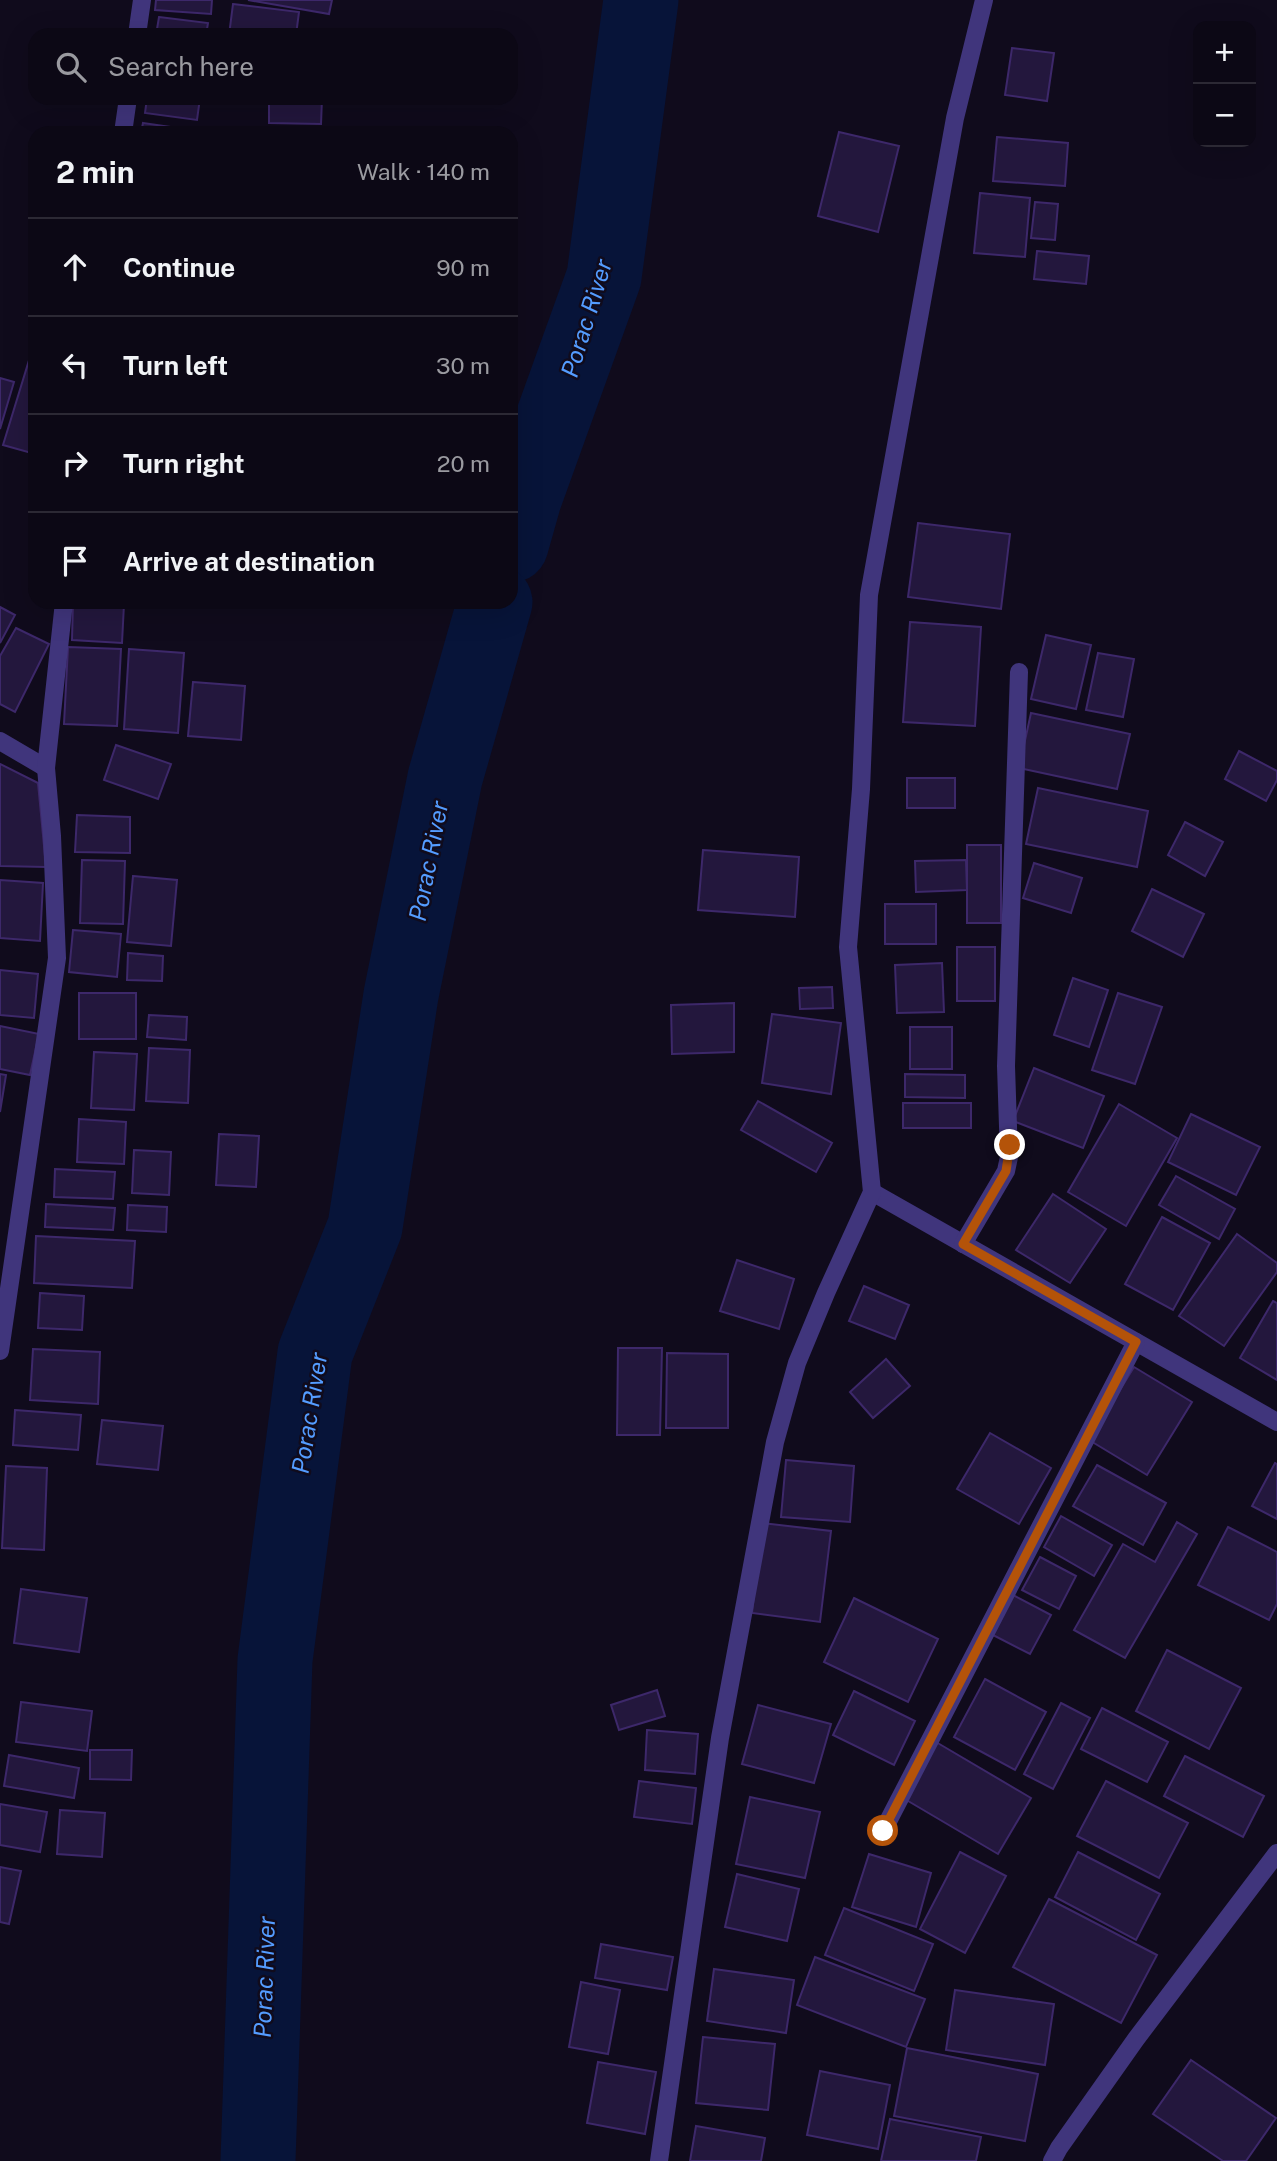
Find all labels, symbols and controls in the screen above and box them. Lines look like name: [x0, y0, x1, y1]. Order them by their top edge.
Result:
map controls: [1193, 21, 1256, 147]
button: +: [1193, 21, 1256, 84]
search box: [28, 28, 518, 105]
icon: search: [52, 48, 90, 86]
text: Search here: [108, 51, 254, 82]
button: −: [1193, 84, 1256, 147]
text: 2 min: [56, 154, 135, 190]
text: Walk · 140 m: [357, 158, 490, 185]
icon: ahead: [56, 248, 94, 286]
text: Continue: [123, 252, 235, 283]
text: 90 m: [436, 254, 490, 281]
water label: Porac River: [555, 255, 617, 380]
icon: left: [56, 346, 94, 384]
text: Turn left: [123, 350, 228, 381]
text: 30 m: [436, 352, 490, 379]
icon: right: [56, 444, 94, 482]
text: Turn right: [123, 448, 245, 479]
text: 20 m: [437, 450, 490, 477]
icon: arrive: [56, 542, 94, 580]
text: Arrive at destination: [123, 546, 375, 577]
water label: Porac River: [403, 798, 454, 924]
route end: [994, 1129, 1025, 1160]
water label: Porac River: [286, 1350, 333, 1475]
route start: [867, 1815, 898, 1846]
water label: Porac River: [248, 1915, 280, 2038]

